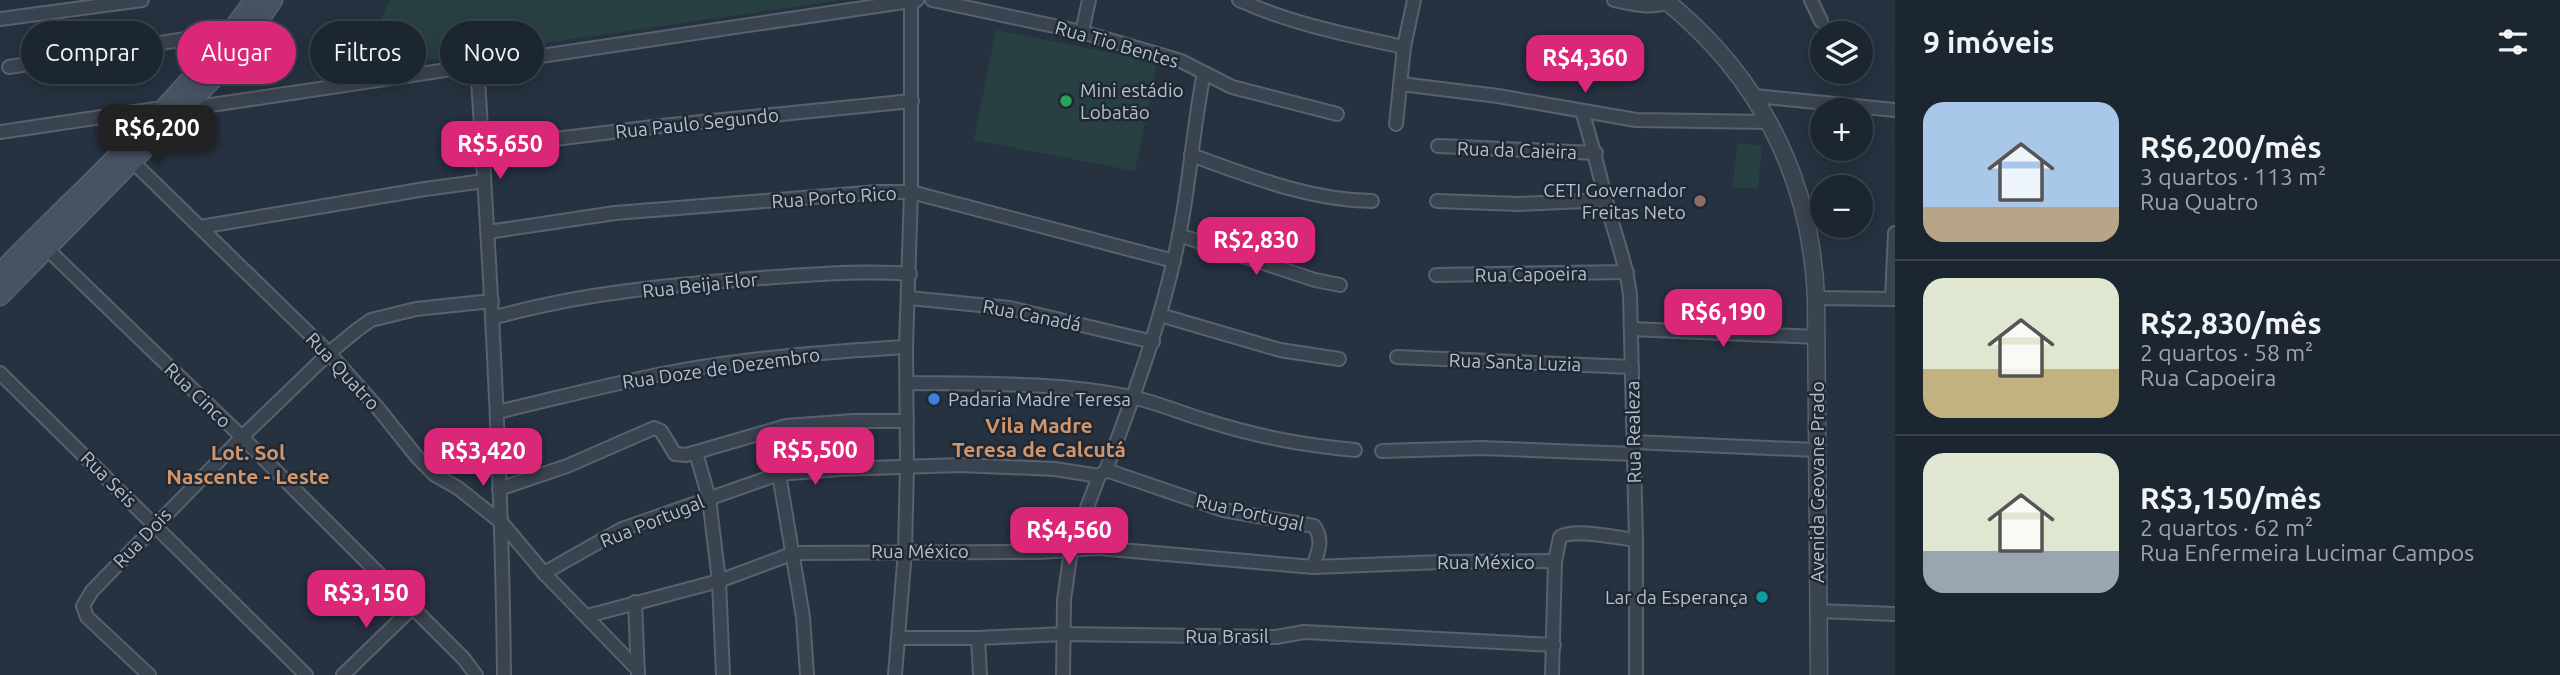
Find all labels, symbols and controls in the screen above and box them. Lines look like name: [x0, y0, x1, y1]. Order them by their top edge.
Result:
street label: Rua Tio Bentes: [1053, 16, 1181, 72]
chip: Comprar: [21, 21, 163, 84]
chip: Alugar: [177, 21, 296, 84]
chip: Filtros: [310, 21, 426, 84]
chip: Novo: [440, 21, 544, 84]
map controls: [1810, 21, 1873, 238]
button: layers: [1810, 21, 1873, 84]
icon: filters: [2494, 23, 2532, 61]
text: 9 imóveis: [1923, 25, 2054, 59]
pin: R$4,360: [1520, 36, 1650, 95]
text: R$4,360: [1542, 45, 1628, 70]
place label: Mini estádio Lobatão: [1080, 79, 1184, 123]
marker: Mini estádio Lobatão: [1058, 93, 1074, 109]
button: +: [1810, 98, 1873, 161]
street label: Rua Paulo Segundo: [614, 103, 780, 143]
pin: R$6,200: [92, 106, 222, 165]
text: R$6,200: [114, 115, 200, 140]
pin: R$5,650: [435, 122, 565, 181]
icon: home: [1979, 130, 2063, 214]
text: R$6,200/mês: [2140, 130, 2322, 164]
text: R$5,650: [457, 131, 543, 156]
street label: Rua da Caieira: [1457, 137, 1577, 163]
text: 3 quartos · 113 m²: [2140, 164, 2326, 189]
button: −: [1810, 175, 1873, 238]
place label: CETI Governador Freitas Neto: [1543, 179, 1686, 223]
street label: Rua Porto Rico: [771, 182, 897, 212]
text: Rua Quatro: [2140, 189, 2259, 214]
marker: CETI Governador Freitas Neto: [1692, 193, 1708, 209]
pin: R$2,830: [1191, 218, 1321, 277]
text: R$2,830: [1213, 227, 1299, 252]
street label: Rua Capoeira: [1475, 262, 1587, 286]
street label: Rua Beija Flor: [641, 268, 759, 302]
pin: R$6,190: [1658, 290, 1788, 349]
street label: Rua Canadá: [981, 295, 1083, 335]
text: R$6,190: [1680, 299, 1766, 324]
icon: home: [1979, 306, 2063, 390]
text: R$2,830/mês: [2140, 306, 2322, 340]
street label: Rua Quatro: [302, 328, 384, 414]
text: 2 quartos · 58 m²: [2140, 340, 2313, 365]
street label: Rua Doze de Dezembro: [621, 343, 821, 393]
street label: Rua Santa Luzia: [1448, 349, 1582, 375]
street label: Rua Cinco: [160, 358, 236, 432]
text: Rua Capoeira: [2140, 365, 2276, 390]
street label: Rua Realeza: [1621, 380, 1645, 484]
street label: Avenida Geovane Prado: [1806, 381, 1828, 583]
place label: Padaria Madre Teresa: [948, 388, 1131, 410]
marker: Padaria Madre Teresa: [926, 391, 942, 407]
district label: Vila Madre Teresa de Calcutá: [952, 413, 1126, 461]
pin: R$3,420: [418, 428, 548, 488]
pin: R$5,500: [750, 428, 880, 487]
text: R$5,500: [772, 437, 858, 462]
text: R$3,420: [440, 438, 526, 463]
district label: Lot. Sol Nascente - Leste: [166, 440, 330, 488]
street label: Rua Seis: [76, 446, 142, 512]
icon: home: [1979, 481, 2063, 565]
text: R$3,150/mês: [2140, 481, 2322, 515]
street label: Rua Portugal: [1194, 489, 1306, 535]
street label: Rua Portugal: [597, 490, 707, 552]
street label: Rua Dois: [108, 504, 176, 572]
pin: R$4,560: [1004, 508, 1134, 567]
text: 2 quartos · 62 m²: [2140, 515, 2313, 540]
text: R$4,560: [1026, 517, 1112, 542]
street label: Rua México: [871, 540, 969, 562]
text: Rua Enfermeira Lucimar Campos: [2140, 540, 2474, 565]
street label: Rua México: [1437, 551, 1535, 573]
pin: R$3,150: [301, 570, 431, 630]
text: R$3,150: [323, 580, 409, 605]
place label: Lar da Esperança: [1605, 586, 1748, 608]
marker: Lar da Esperança: [1754, 589, 1770, 605]
street label: Rua Brasil: [1185, 625, 1269, 647]

